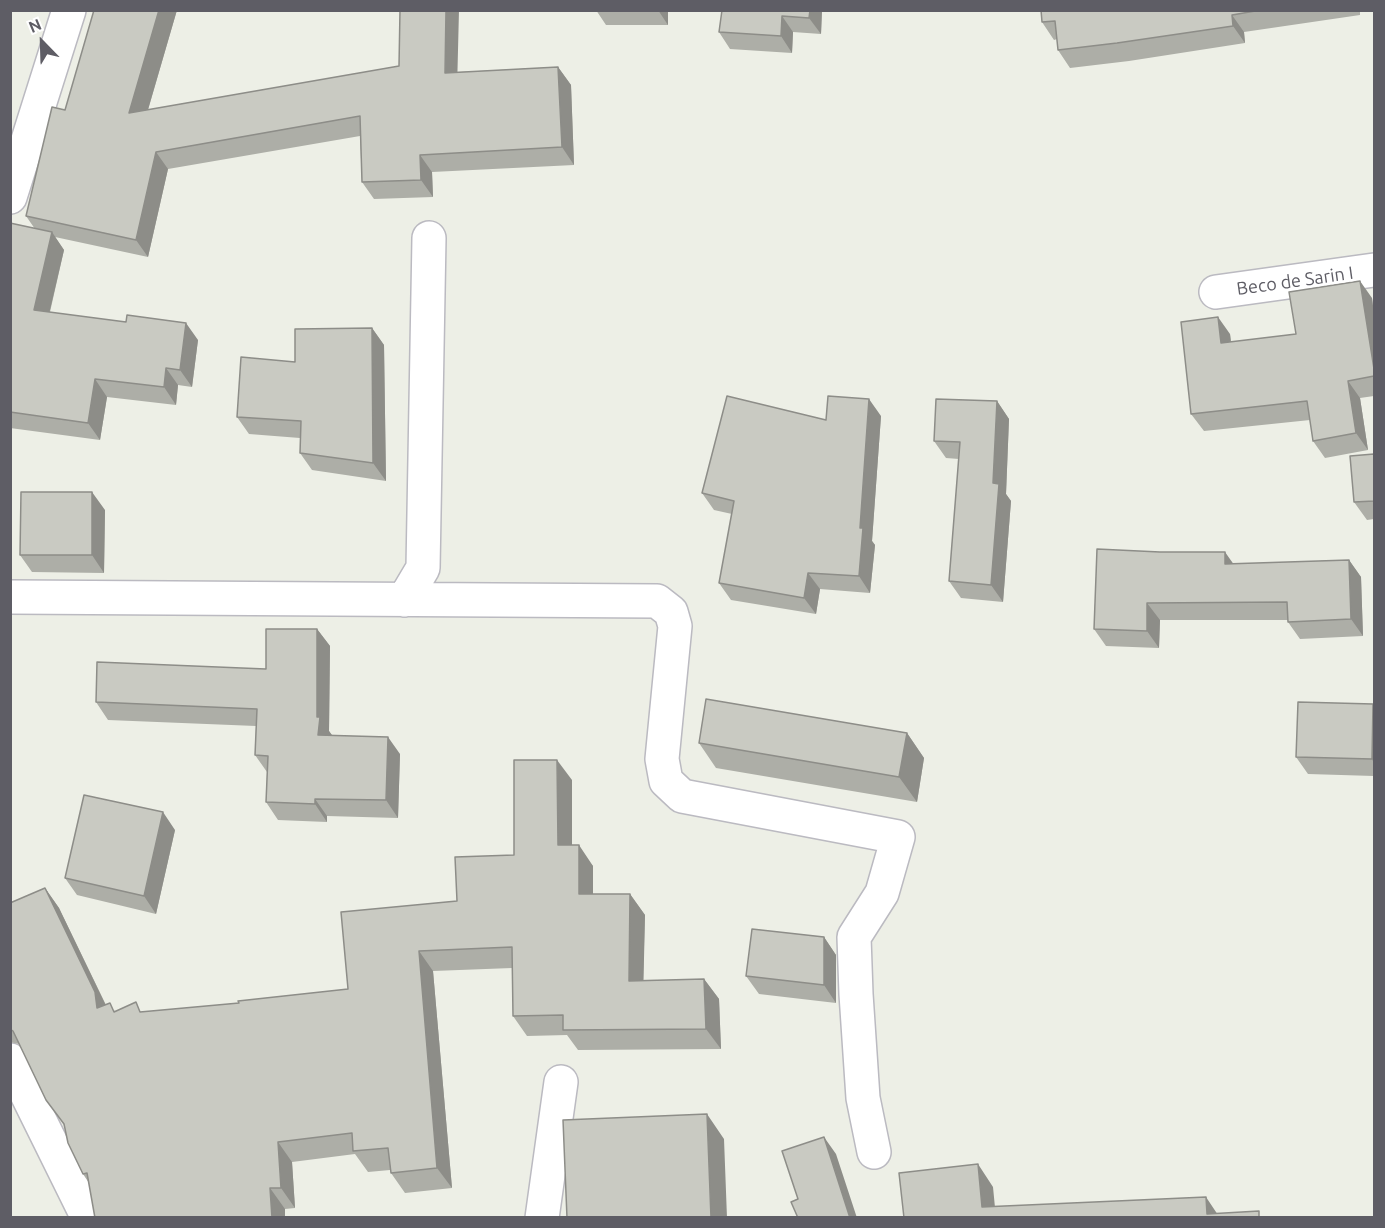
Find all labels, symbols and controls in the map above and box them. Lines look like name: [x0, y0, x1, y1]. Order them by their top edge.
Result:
north arrow: [12, 12, 72, 72]
text: N: [26, 15, 44, 36]
street label: Beco de Sarin I: [1235, 262, 1355, 300]

